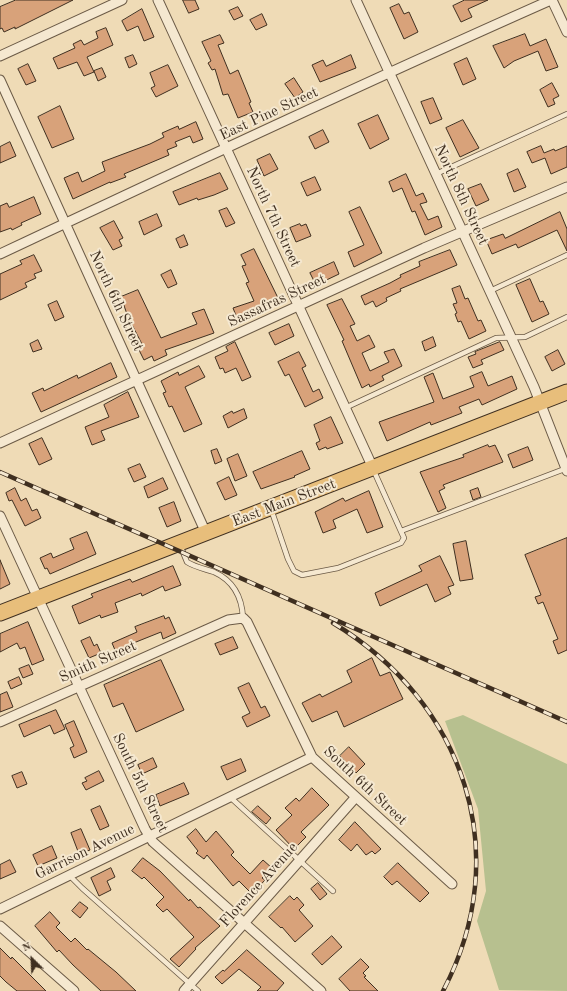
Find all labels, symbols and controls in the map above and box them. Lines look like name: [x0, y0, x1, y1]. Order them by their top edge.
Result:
street label: East Pine Street: [217, 83, 321, 145]
street label: North 8th Street: [430, 142, 492, 248]
street label: North 7th Street: [242, 164, 304, 270]
street label: North 6th Street: [85, 248, 147, 354]
street label: Sassafras Street: [225, 270, 329, 332]
street label: East Main Street: [230, 475, 338, 531]
street label: Smith Street: [57, 637, 139, 687]
street label: South 5th Street: [108, 730, 172, 836]
street label: South 6th Street: [319, 742, 411, 830]
street label: Garrison Avenue: [32, 820, 138, 884]
street label: Florence Avenue: [216, 839, 302, 931]
north arrow: [12, 939, 52, 979]
text: N: [21, 941, 33, 954]

